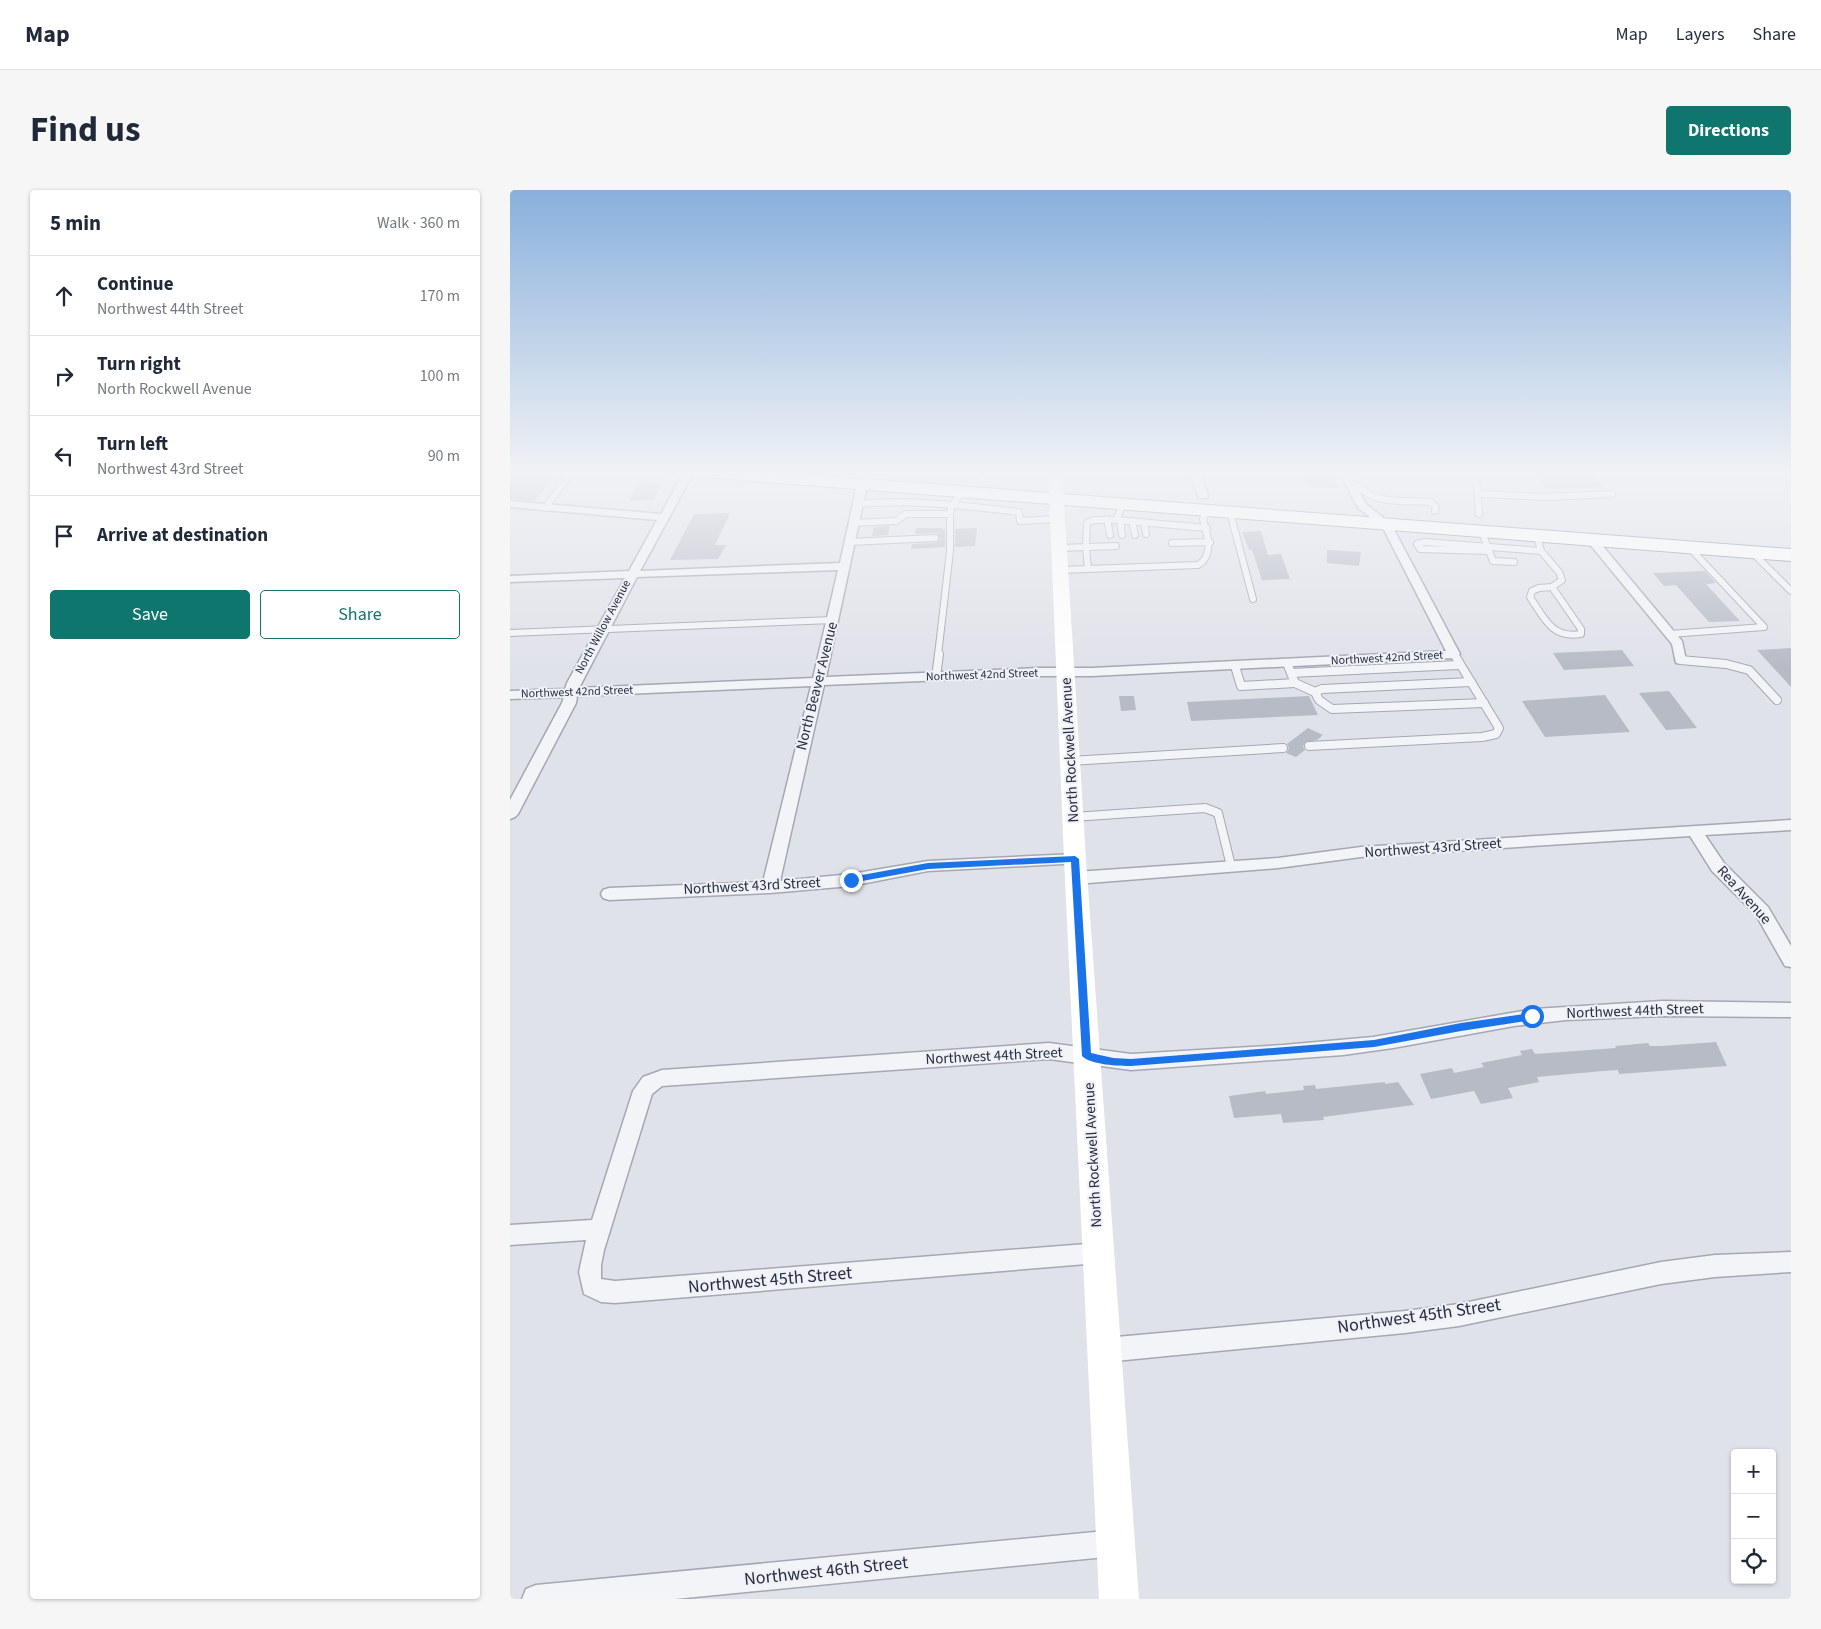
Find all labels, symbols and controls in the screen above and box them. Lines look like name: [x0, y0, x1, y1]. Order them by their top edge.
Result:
text: Map: [25, 17, 70, 52]
text: Map: [1616, 22, 1648, 47]
text: Layers: [1676, 22, 1725, 47]
text: Share: [1753, 22, 1796, 47]
text: Find us: [30, 105, 140, 155]
button: Directions: [1666, 106, 1791, 155]
text: 5 min: [50, 208, 101, 238]
text: Walk · 360 m: [377, 212, 460, 234]
text: Continue: [97, 271, 174, 298]
icon: ahead: [50, 282, 78, 310]
text: 170 m: [420, 285, 460, 307]
text: Northwest 44th Street: [97, 298, 243, 320]
text: Turn right: [97, 351, 181, 378]
icon: right: [50, 362, 78, 390]
text: 100 m: [420, 365, 460, 387]
text: North Rockwell Avenue: [97, 378, 252, 400]
text: Turn left: [97, 431, 168, 458]
icon: left: [50, 442, 78, 470]
text: 90 m: [428, 445, 460, 467]
text: Northwest 43rd Street: [97, 458, 244, 480]
icon: arrive: [50, 522, 78, 550]
text: Arrive at destination: [97, 522, 268, 549]
street label: North Willow Avenue: [571, 577, 635, 677]
button: Save: [50, 590, 250, 639]
button: Share: [260, 590, 460, 639]
street label: North Beaver Avenue: [791, 620, 843, 752]
street label: Northwest 42nd Street: [1330, 647, 1444, 669]
street label: Northwest 42nd Street: [926, 665, 1038, 685]
street label: North Rockwell Avenue: [1056, 677, 1084, 823]
street label: Northwest 42nd Street: [521, 682, 633, 702]
street label: Northwest 43rd Street: [1364, 833, 1502, 863]
street label: Rea Avenue: [1712, 861, 1776, 929]
route end: [840, 869, 863, 892]
street label: Northwest 43rd Street: [683, 872, 821, 900]
street label: Northwest 44th Street: [1566, 998, 1704, 1024]
route start: [1521, 1005, 1544, 1028]
street label: Northwest 44th Street: [925, 1042, 1063, 1070]
street label: North Rockwell Avenue: [1079, 1082, 1107, 1228]
street label: Northwest 45th Street: [687, 1260, 853, 1300]
street label: Northwest 45th Street: [1336, 1292, 1502, 1340]
map controls: [1731, 1449, 1776, 1584]
button: +: [1731, 1449, 1776, 1494]
button: −: [1731, 1494, 1776, 1539]
button: locate: [1731, 1539, 1776, 1584]
street label: Northwest 46th Street: [743, 1550, 909, 1592]

